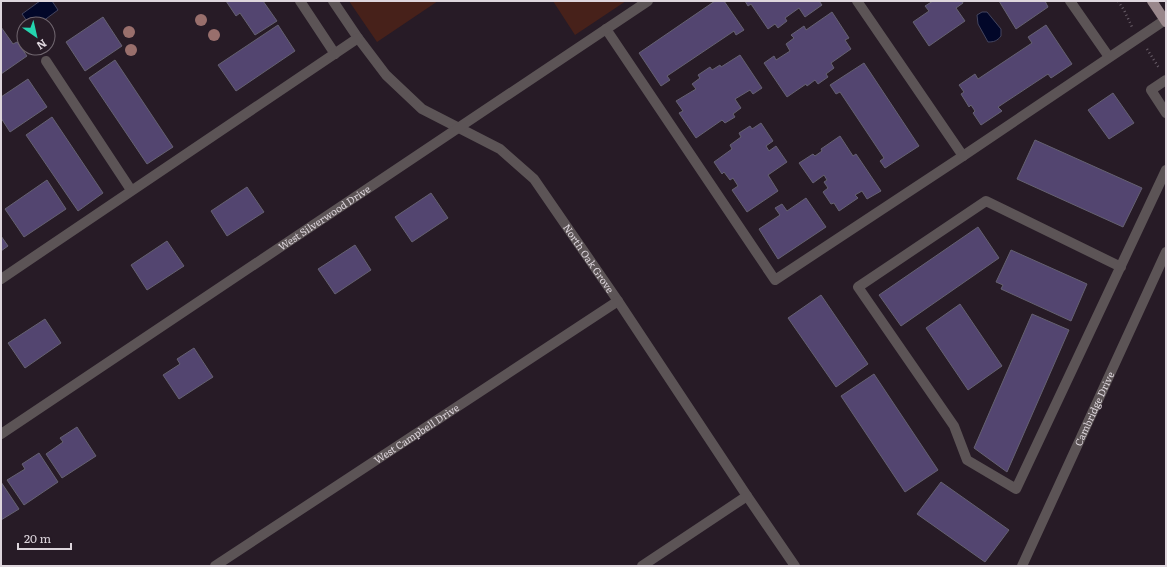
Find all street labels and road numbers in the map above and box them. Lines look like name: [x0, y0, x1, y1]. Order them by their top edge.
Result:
street label: West Silverwood Drive: [275, 181, 373, 254]
street label: North Oak Grove: [560, 221, 618, 296]
street label: Cambridge Drive: [1070, 369, 1117, 448]
street label: West Campbell Drive: [370, 400, 462, 467]

